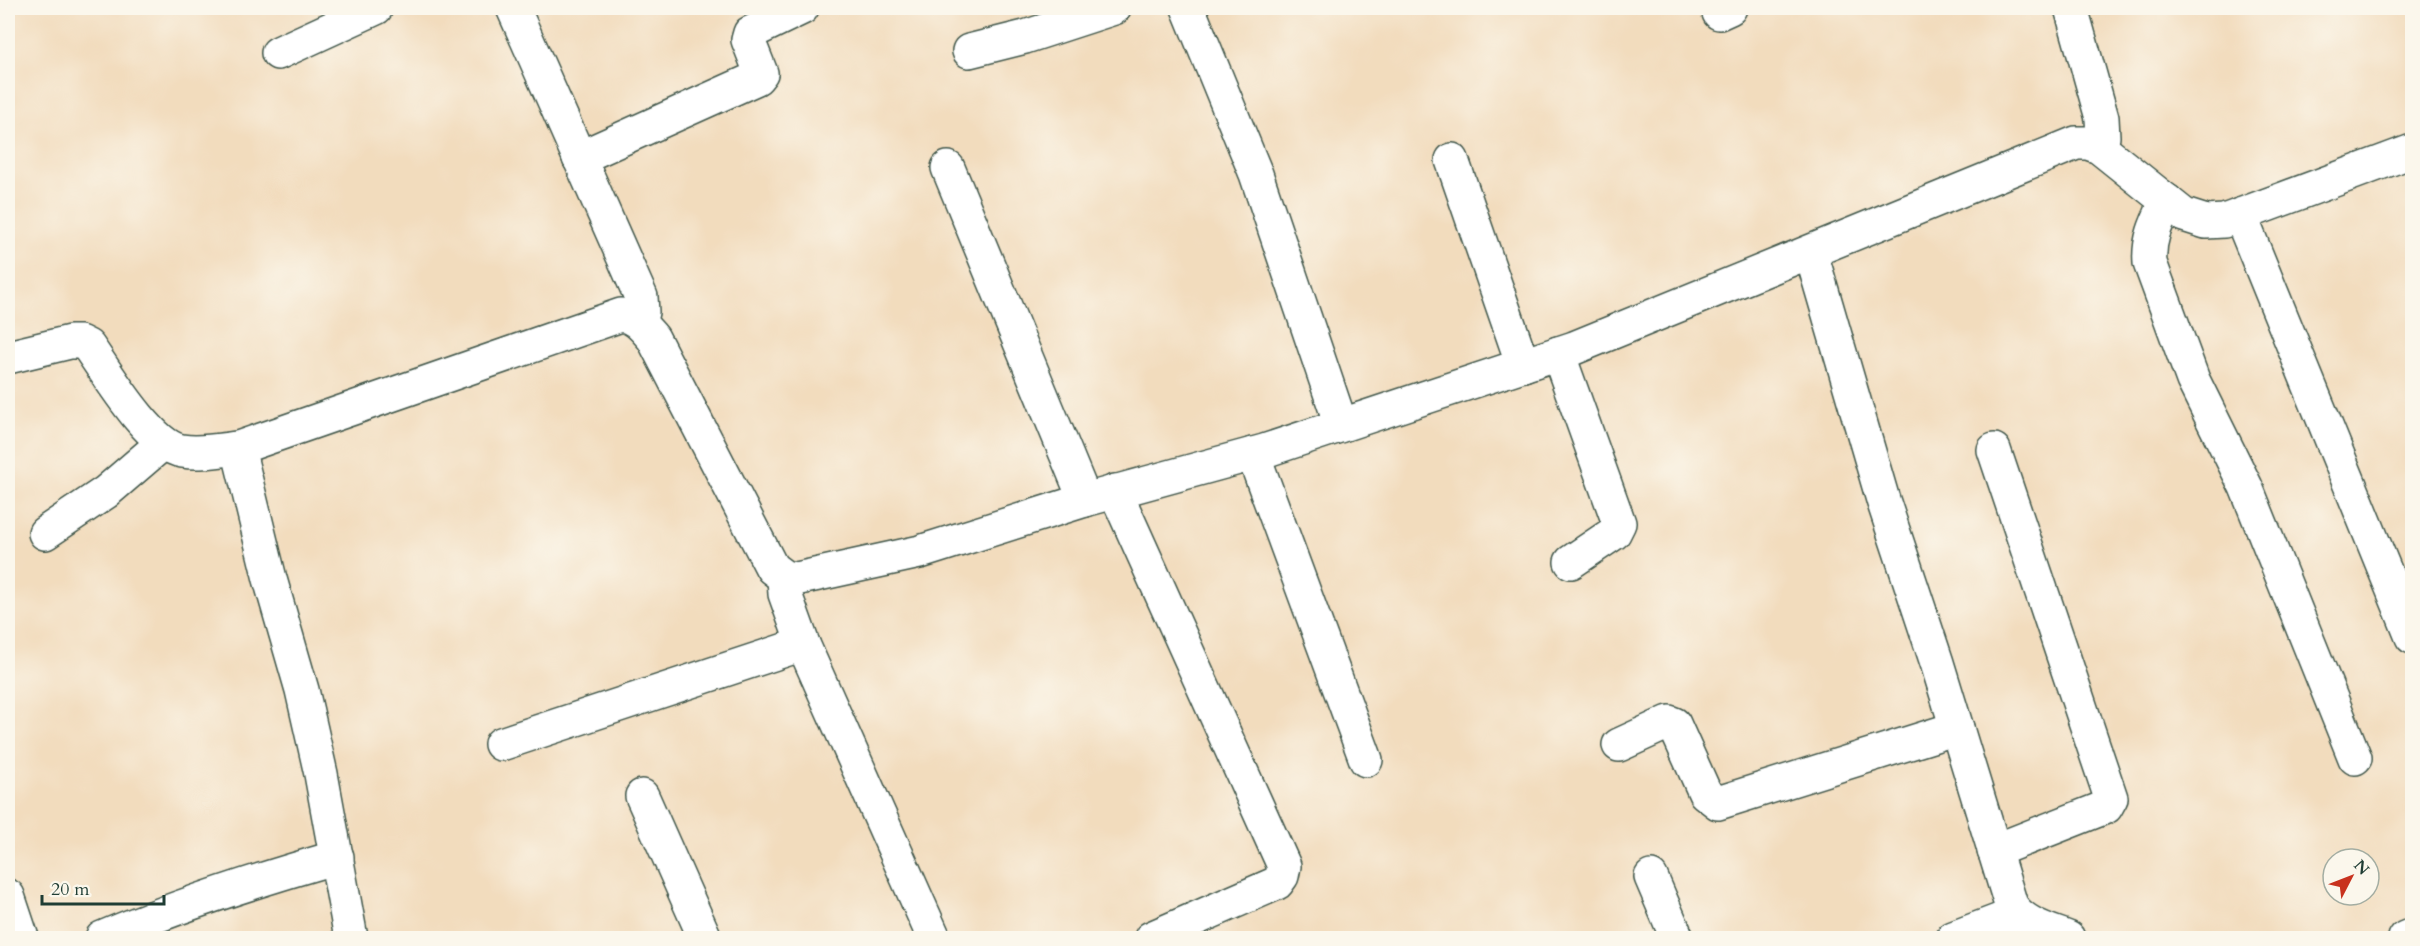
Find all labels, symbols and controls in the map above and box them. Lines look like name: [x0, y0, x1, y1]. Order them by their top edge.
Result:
north arrow: [2321, 847, 2381, 907]
text: N: [2349, 855, 2374, 880]
scale bar: [42, 868, 164, 906]
text: 20 m: [51, 877, 90, 902]

